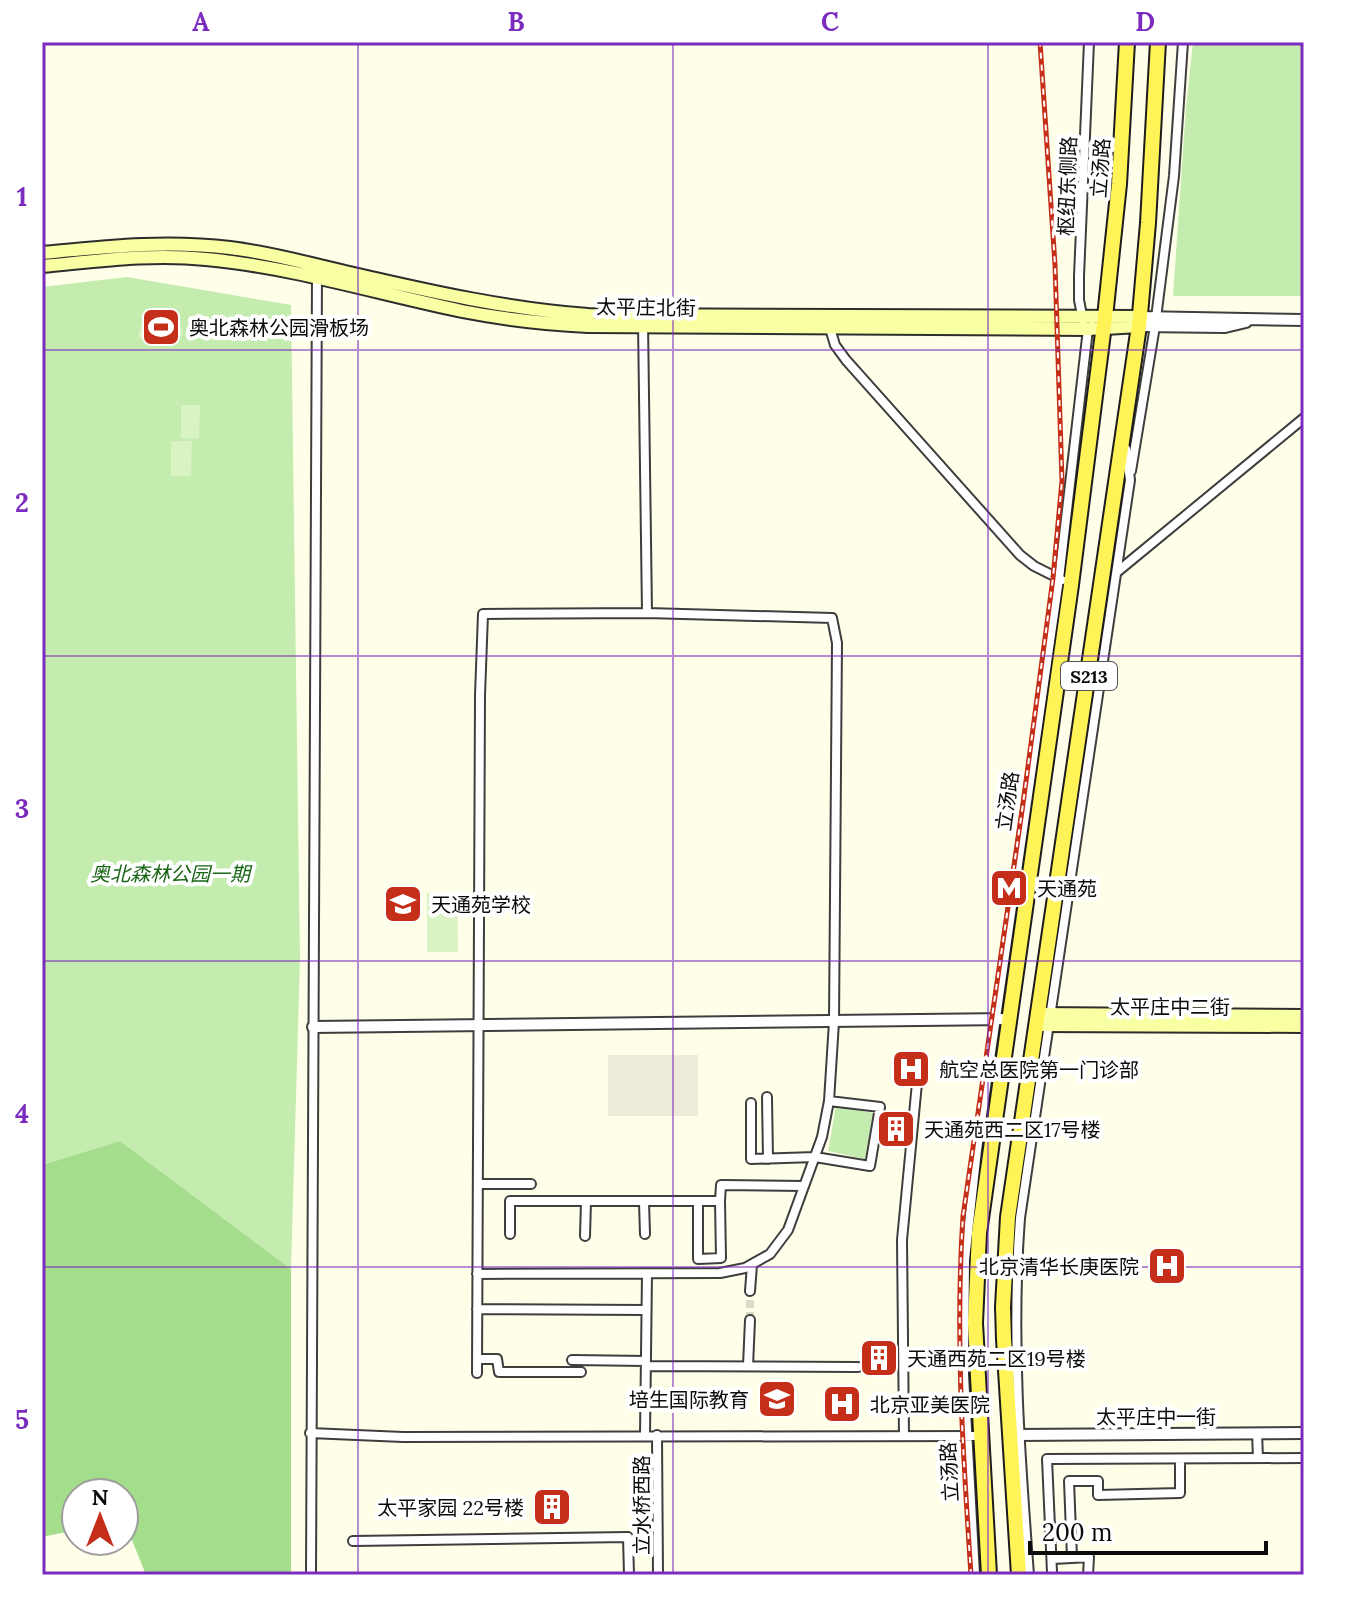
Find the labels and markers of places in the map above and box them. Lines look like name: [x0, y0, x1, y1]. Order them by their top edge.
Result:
sports icon: 奥北森林公园滑板场: [140, 306, 182, 348]
place label: 奥北森林公园滑板场: [189, 315, 369, 340]
metro station icon: 天通苑: [988, 867, 1030, 909]
place label: 天通苑: [1037, 876, 1097, 901]
school or university icon: 天通苑学校: [382, 883, 424, 925]
place label: 天通苑学校: [431, 892, 531, 917]
hospital icon: 航空总医院第一门诊部: [890, 1048, 932, 1090]
place label: 航空总医院第一门诊部: [939, 1057, 1139, 1082]
building icon: 天通苑西二区17号楼: [875, 1108, 917, 1150]
place label: 天通苑西二区17号楼: [924, 1117, 1101, 1142]
hospital icon: 北京清华长庚医院: [1146, 1245, 1188, 1287]
place label: 北京清华长庚医院: [979, 1254, 1139, 1279]
building icon: 天通西苑二区19号楼: [858, 1337, 900, 1379]
place label: 天通西苑二区19号楼: [907, 1346, 1086, 1371]
school or university icon: 培生国际教育: [756, 1378, 798, 1420]
hospital icon: 北京亚美医院: [821, 1383, 863, 1425]
place label: 培生国际教育: [629, 1387, 749, 1412]
place label: 北京亚美医院: [870, 1392, 990, 1417]
building icon: 太平家园 22号楼: [531, 1486, 573, 1528]
place label: 太平家园 22号楼: [377, 1495, 524, 1520]

